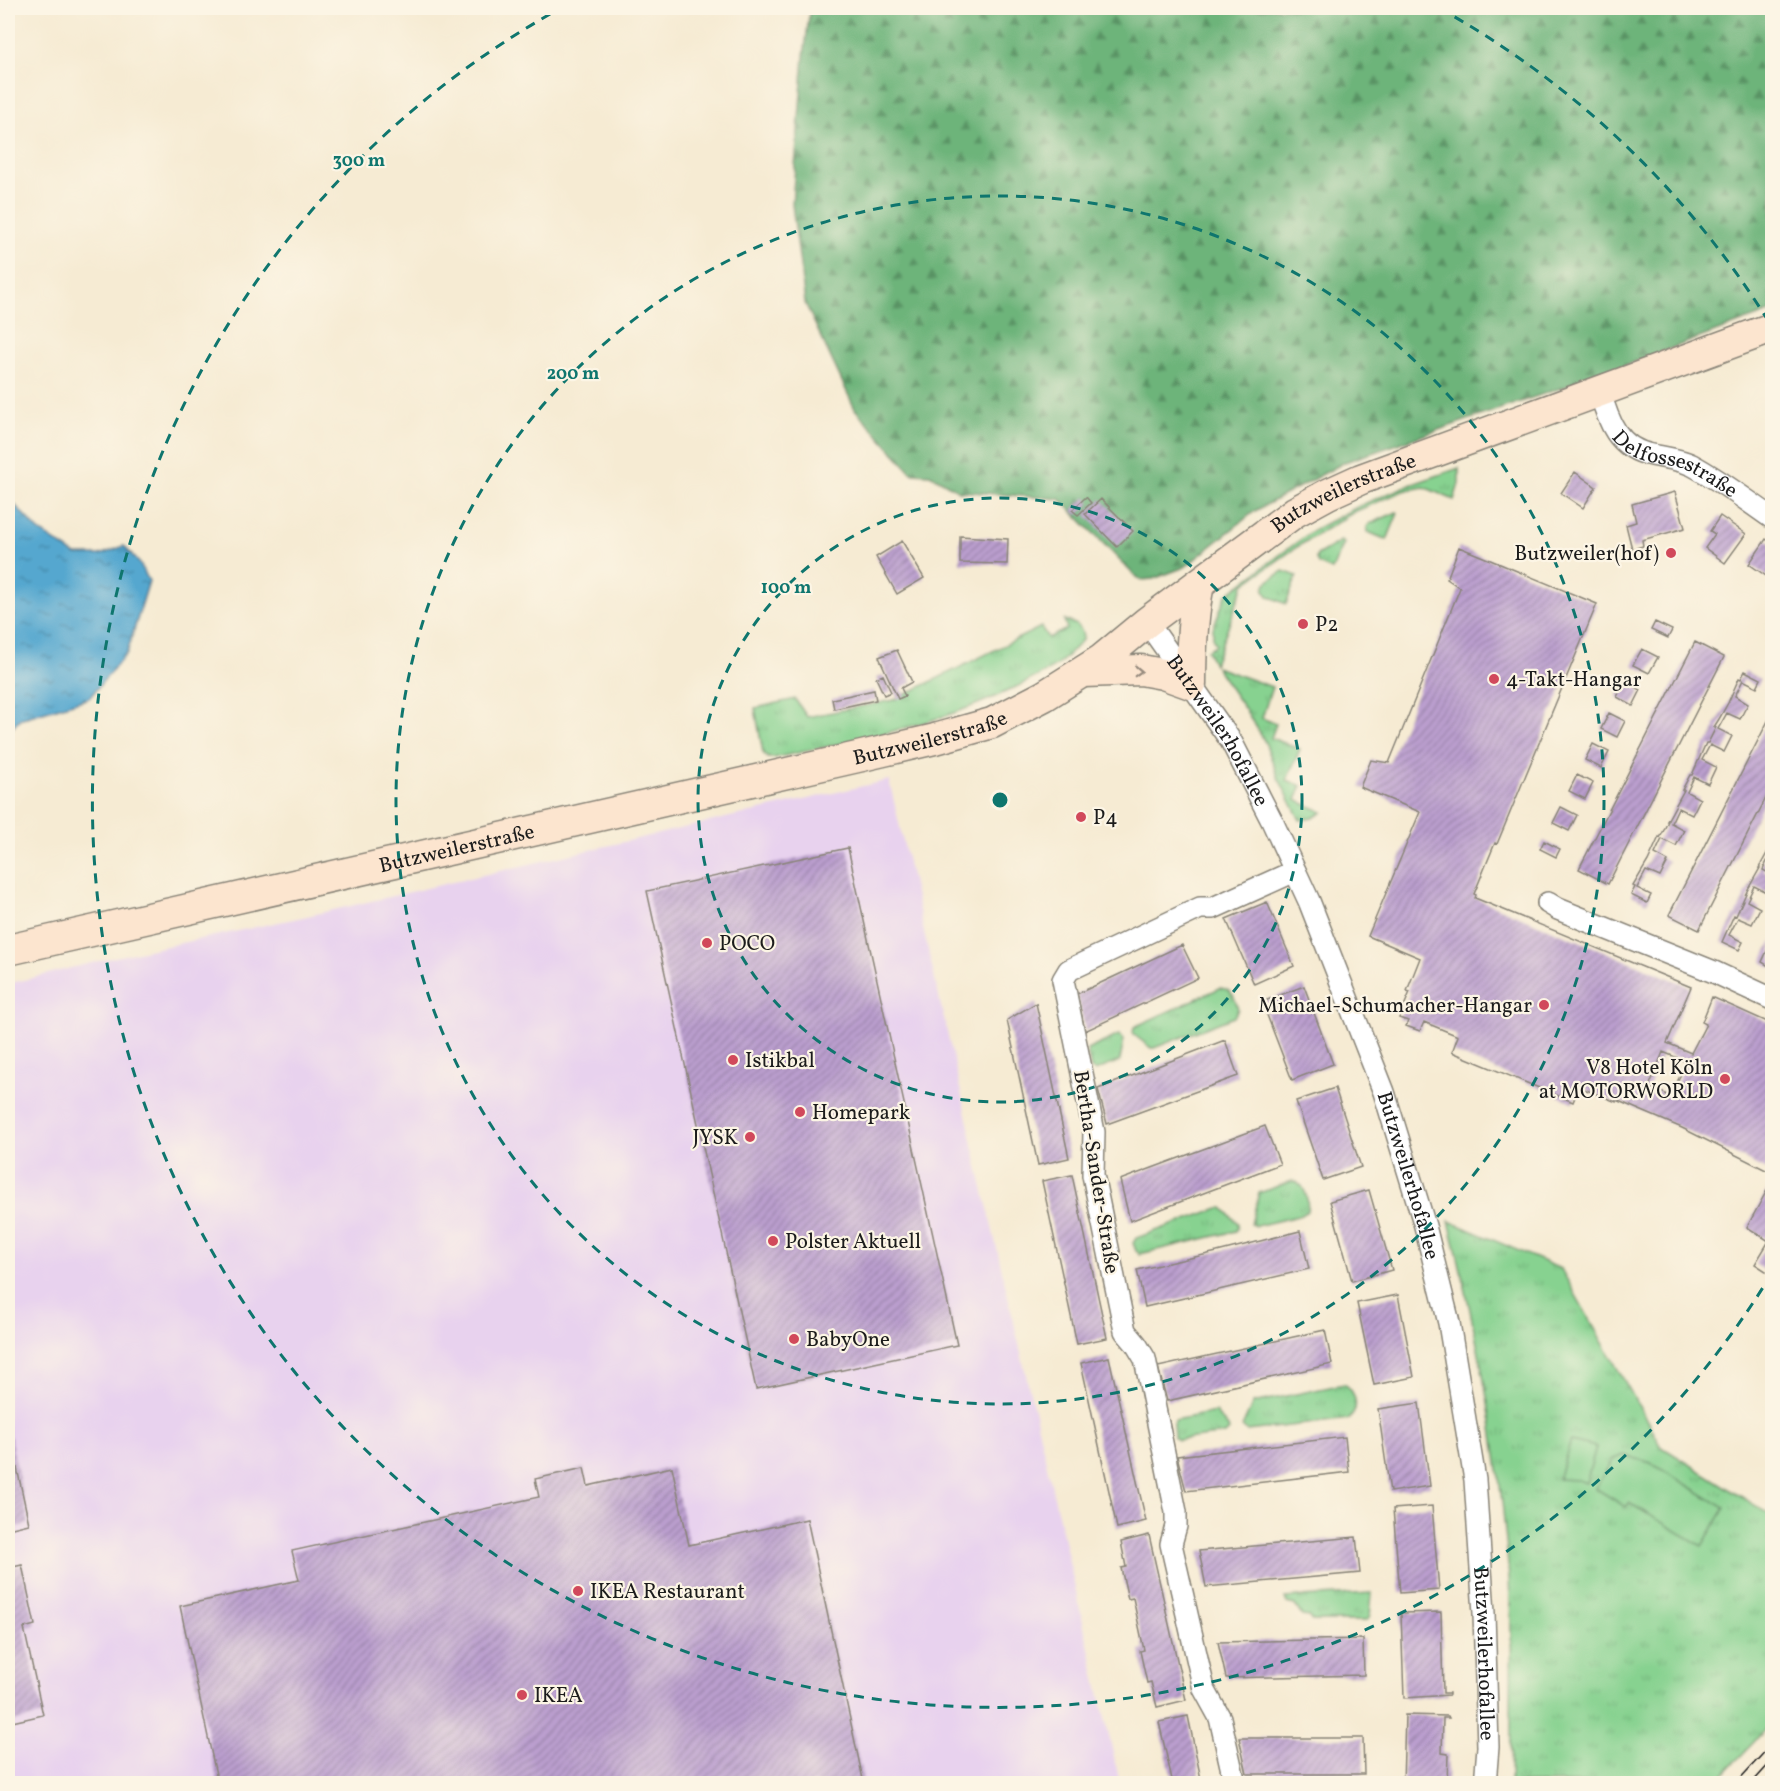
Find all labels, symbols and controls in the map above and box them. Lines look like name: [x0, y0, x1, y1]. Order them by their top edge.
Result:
text: 300 m: [333, 149, 385, 174]
text: 200 m: [547, 362, 599, 387]
street label: Delfossestraße: [1604, 424, 1743, 506]
street label: Butzweilerstraße: [1265, 447, 1420, 541]
place label: Butzweiler(hof): [1514, 540, 1659, 569]
marker: Butzweiler(hof): [1664, 546, 1678, 560]
text: 100 m: [761, 576, 811, 601]
place label: P2: [1315, 611, 1338, 640]
marker: P2: [1296, 617, 1310, 631]
street label: Butzweilerhofallee: [1159, 650, 1275, 812]
one-way arrow: [1134, 665, 1143, 677]
place label: 4-Takt-Hangar: [1506, 666, 1642, 695]
marker: 4-Takt-Hangar: [1487, 672, 1501, 686]
street label: Butzweilerstraße: [850, 704, 1013, 774]
centre of rings: [990, 790, 1010, 810]
place label: P4: [1093, 804, 1118, 833]
marker: P4: [1074, 810, 1088, 824]
street label: Butzweilerstraße: [376, 818, 537, 881]
place label: POCO: [719, 930, 775, 959]
marker: POCO: [700, 936, 714, 950]
place label: Michael-Schumacher-Hangar: [1258, 992, 1532, 1021]
marker: Michael-Schumacher-Hangar: [1537, 998, 1551, 1012]
place label: Istikbal: [745, 1047, 815, 1076]
marker: Istikbal: [726, 1053, 740, 1067]
place label: V8 Hotel Köln at MOTORWORLD: [1539, 1054, 1713, 1107]
street label: Bertha-Sander-Straße: [1065, 1068, 1126, 1276]
marker: V8 Hotel Köln at MOTORWORLD: [1718, 1072, 1732, 1086]
street label: Butzweilerhofallee: [1369, 1088, 1446, 1263]
place label: Homepark: [812, 1099, 911, 1128]
marker: Homepark: [793, 1105, 807, 1119]
place label: JYSK: [692, 1124, 738, 1153]
marker: JYSK: [743, 1130, 757, 1144]
place label: Polster Aktuell: [785, 1228, 921, 1257]
marker: Polster Aktuell: [766, 1234, 780, 1248]
place label: BabyOne: [806, 1326, 890, 1355]
marker: BabyOne: [787, 1332, 801, 1346]
street label: Butzweilerhofallee: [1465, 1566, 1501, 1741]
place label: IKEA Restaurant: [590, 1578, 745, 1607]
marker: IKEA Restaurant: [571, 1584, 585, 1598]
place label: IKEA: [534, 1682, 583, 1711]
marker: IKEA: [515, 1688, 529, 1702]

